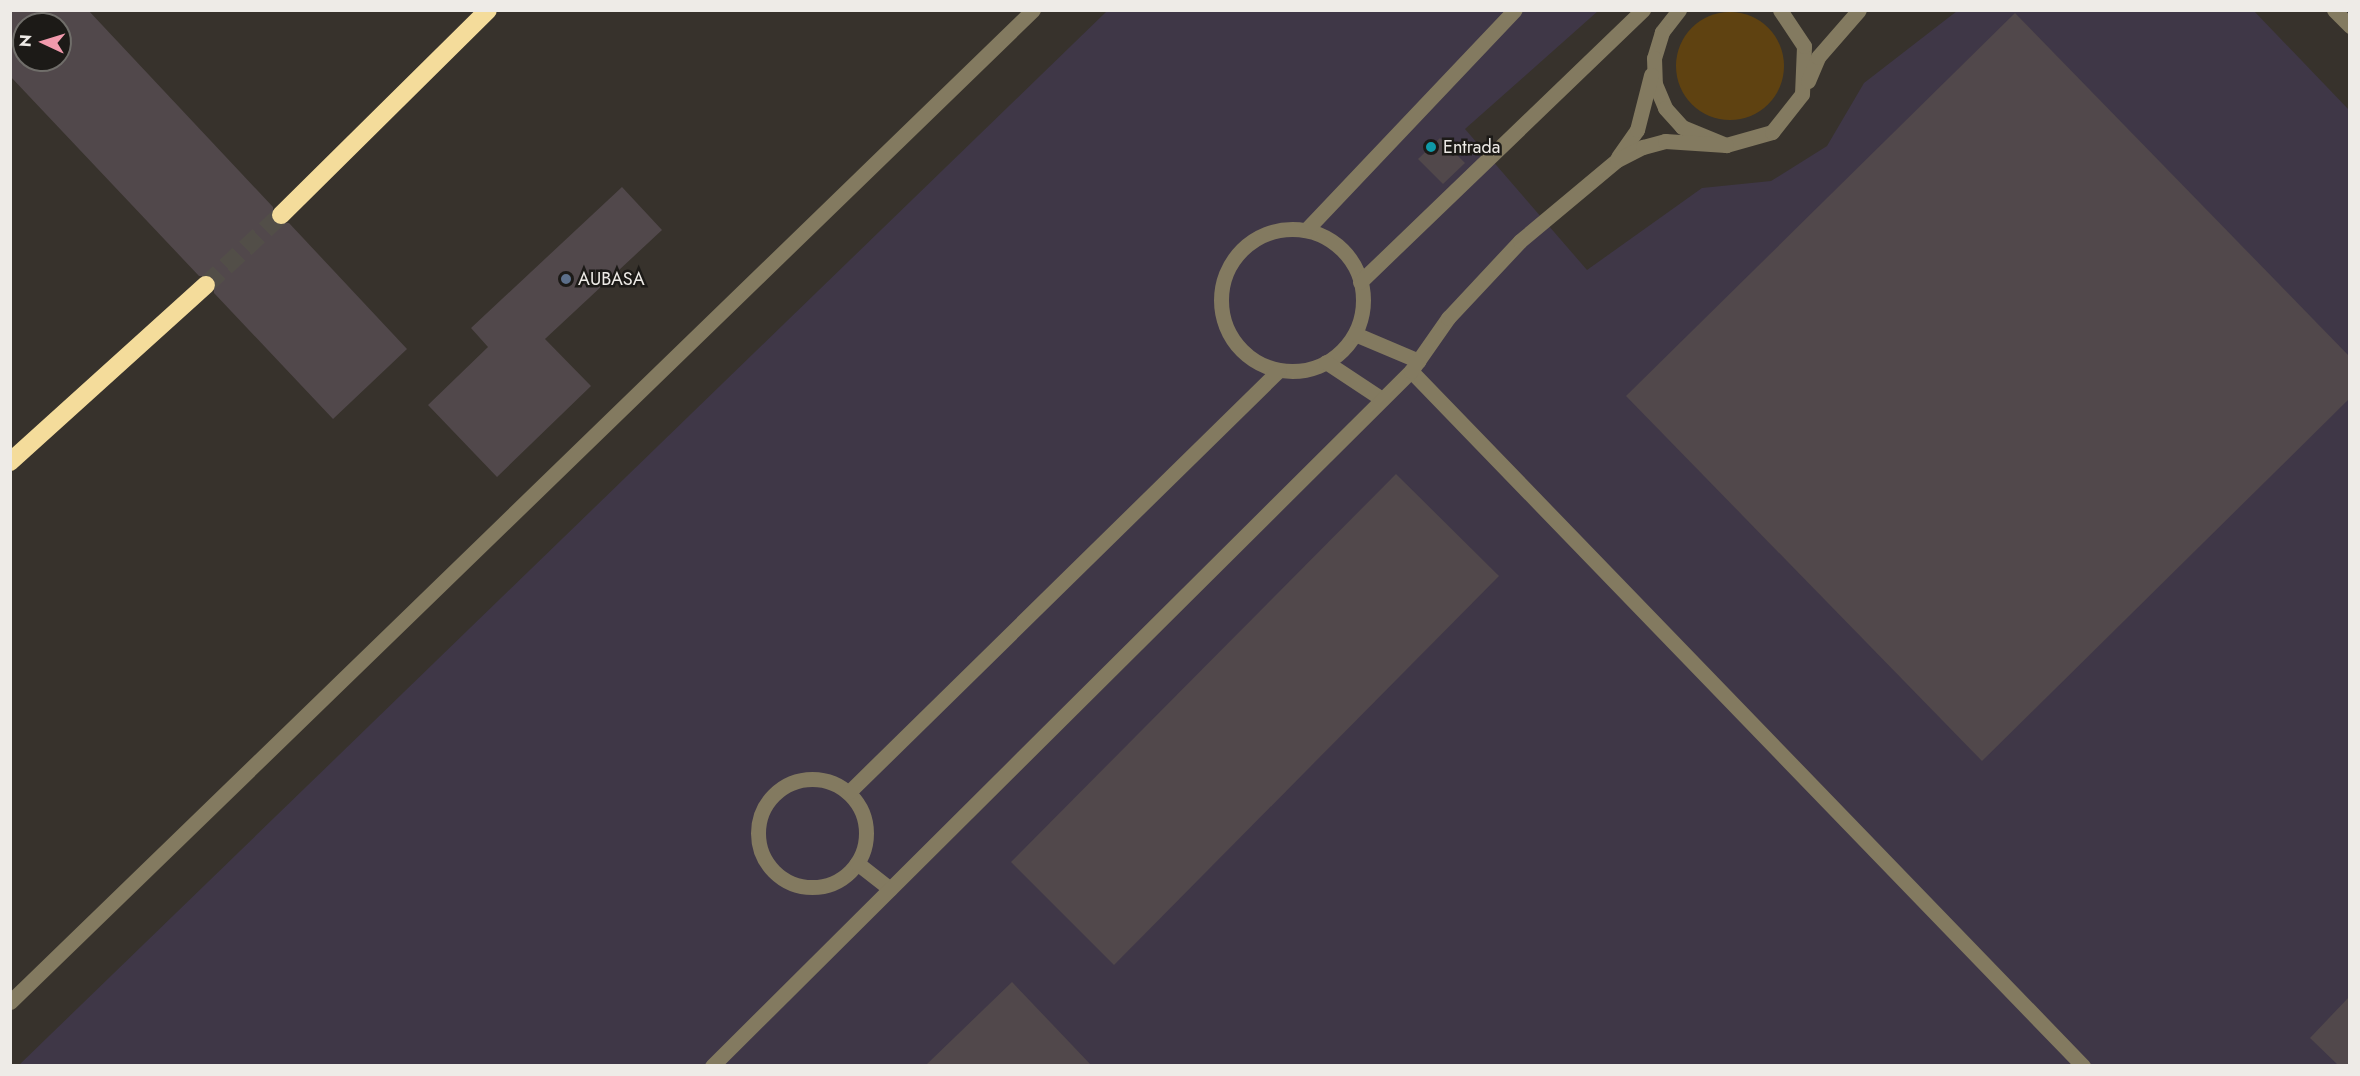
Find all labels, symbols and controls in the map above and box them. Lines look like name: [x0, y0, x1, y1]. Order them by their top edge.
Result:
north arrow: [12, 12, 72, 72]
text: N: [14, 34, 37, 48]
place label: Entrada: [1443, 136, 1500, 158]
marker: Entrada: [1424, 140, 1438, 154]
place label: AUBASA: [578, 268, 645, 290]
marker: AUBASA: [559, 272, 573, 286]

